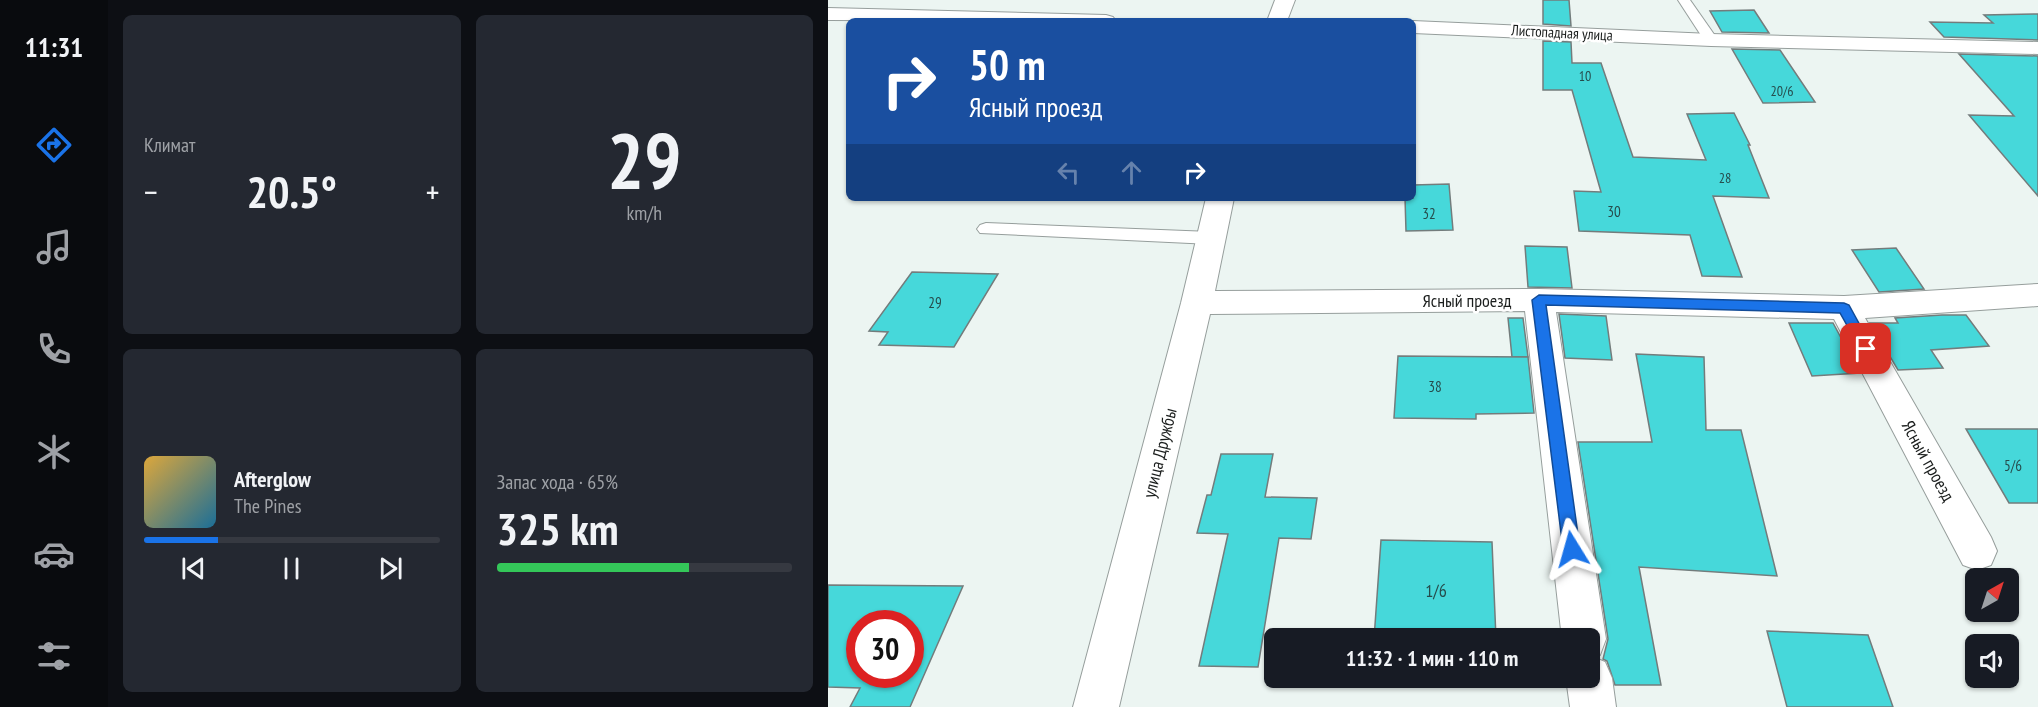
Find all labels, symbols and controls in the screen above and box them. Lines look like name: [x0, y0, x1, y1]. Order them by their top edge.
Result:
street label: Листопадная улица: [1510, 20, 1613, 45]
text: 11:31: [25, 30, 83, 64]
text: 50 m: [969, 37, 1046, 92]
icon: right: [870, 42, 948, 120]
house number: 10: [1579, 67, 1591, 85]
house number: 20/6: [1770, 82, 1794, 100]
text: Ясный проезд: [969, 90, 1102, 124]
text: 29: [607, 110, 682, 211]
icon: directions: [33, 124, 75, 166]
text: Климат: [144, 132, 195, 158]
icon: left: [1052, 156, 1085, 189]
icon: ahead: [1115, 156, 1148, 189]
icon: right: [1178, 156, 1211, 189]
text: 20.5°: [247, 162, 337, 220]
house number: 28: [1719, 169, 1731, 187]
text: −: [144, 170, 158, 213]
text: +: [426, 170, 439, 213]
text: km/h: [627, 200, 662, 226]
house number: 30: [1607, 202, 1621, 221]
house number: 32: [1422, 204, 1436, 223]
icon: music: [33, 226, 75, 268]
street label: Ясный проезд: [1423, 289, 1512, 312]
house number: 29: [928, 293, 942, 312]
pin: [1840, 323, 1891, 374]
icon: phone: [33, 328, 75, 370]
icon: arrive: [1849, 332, 1882, 365]
house number: 38: [1428, 377, 1442, 396]
street label: улица Дружбы: [1137, 406, 1182, 500]
street label: Ясный проезд: [1897, 416, 1960, 505]
icon: climate: [33, 431, 75, 473]
house number: 5/6: [2004, 456, 2022, 475]
text: Afterglow: [234, 465, 311, 493]
text: Запас хода · 65%: [497, 469, 618, 495]
text: The Pines: [234, 493, 301, 519]
text: 325 km: [497, 499, 619, 557]
position arrow: [1540, 517, 1604, 581]
icon: car: [33, 533, 75, 575]
icon: previous: [177, 552, 210, 585]
icon: pause: [275, 552, 308, 585]
icon: next: [374, 552, 407, 585]
north arrow: [1965, 568, 2019, 622]
map controls: [1965, 568, 2019, 688]
house number: 1/6: [1425, 579, 1447, 602]
speed limit sign: 30: [846, 610, 924, 688]
button: sound: [1965, 634, 2019, 688]
icon: filters: [33, 635, 75, 677]
text: 11:32 · 1 мин · 110 m: [1346, 644, 1518, 672]

